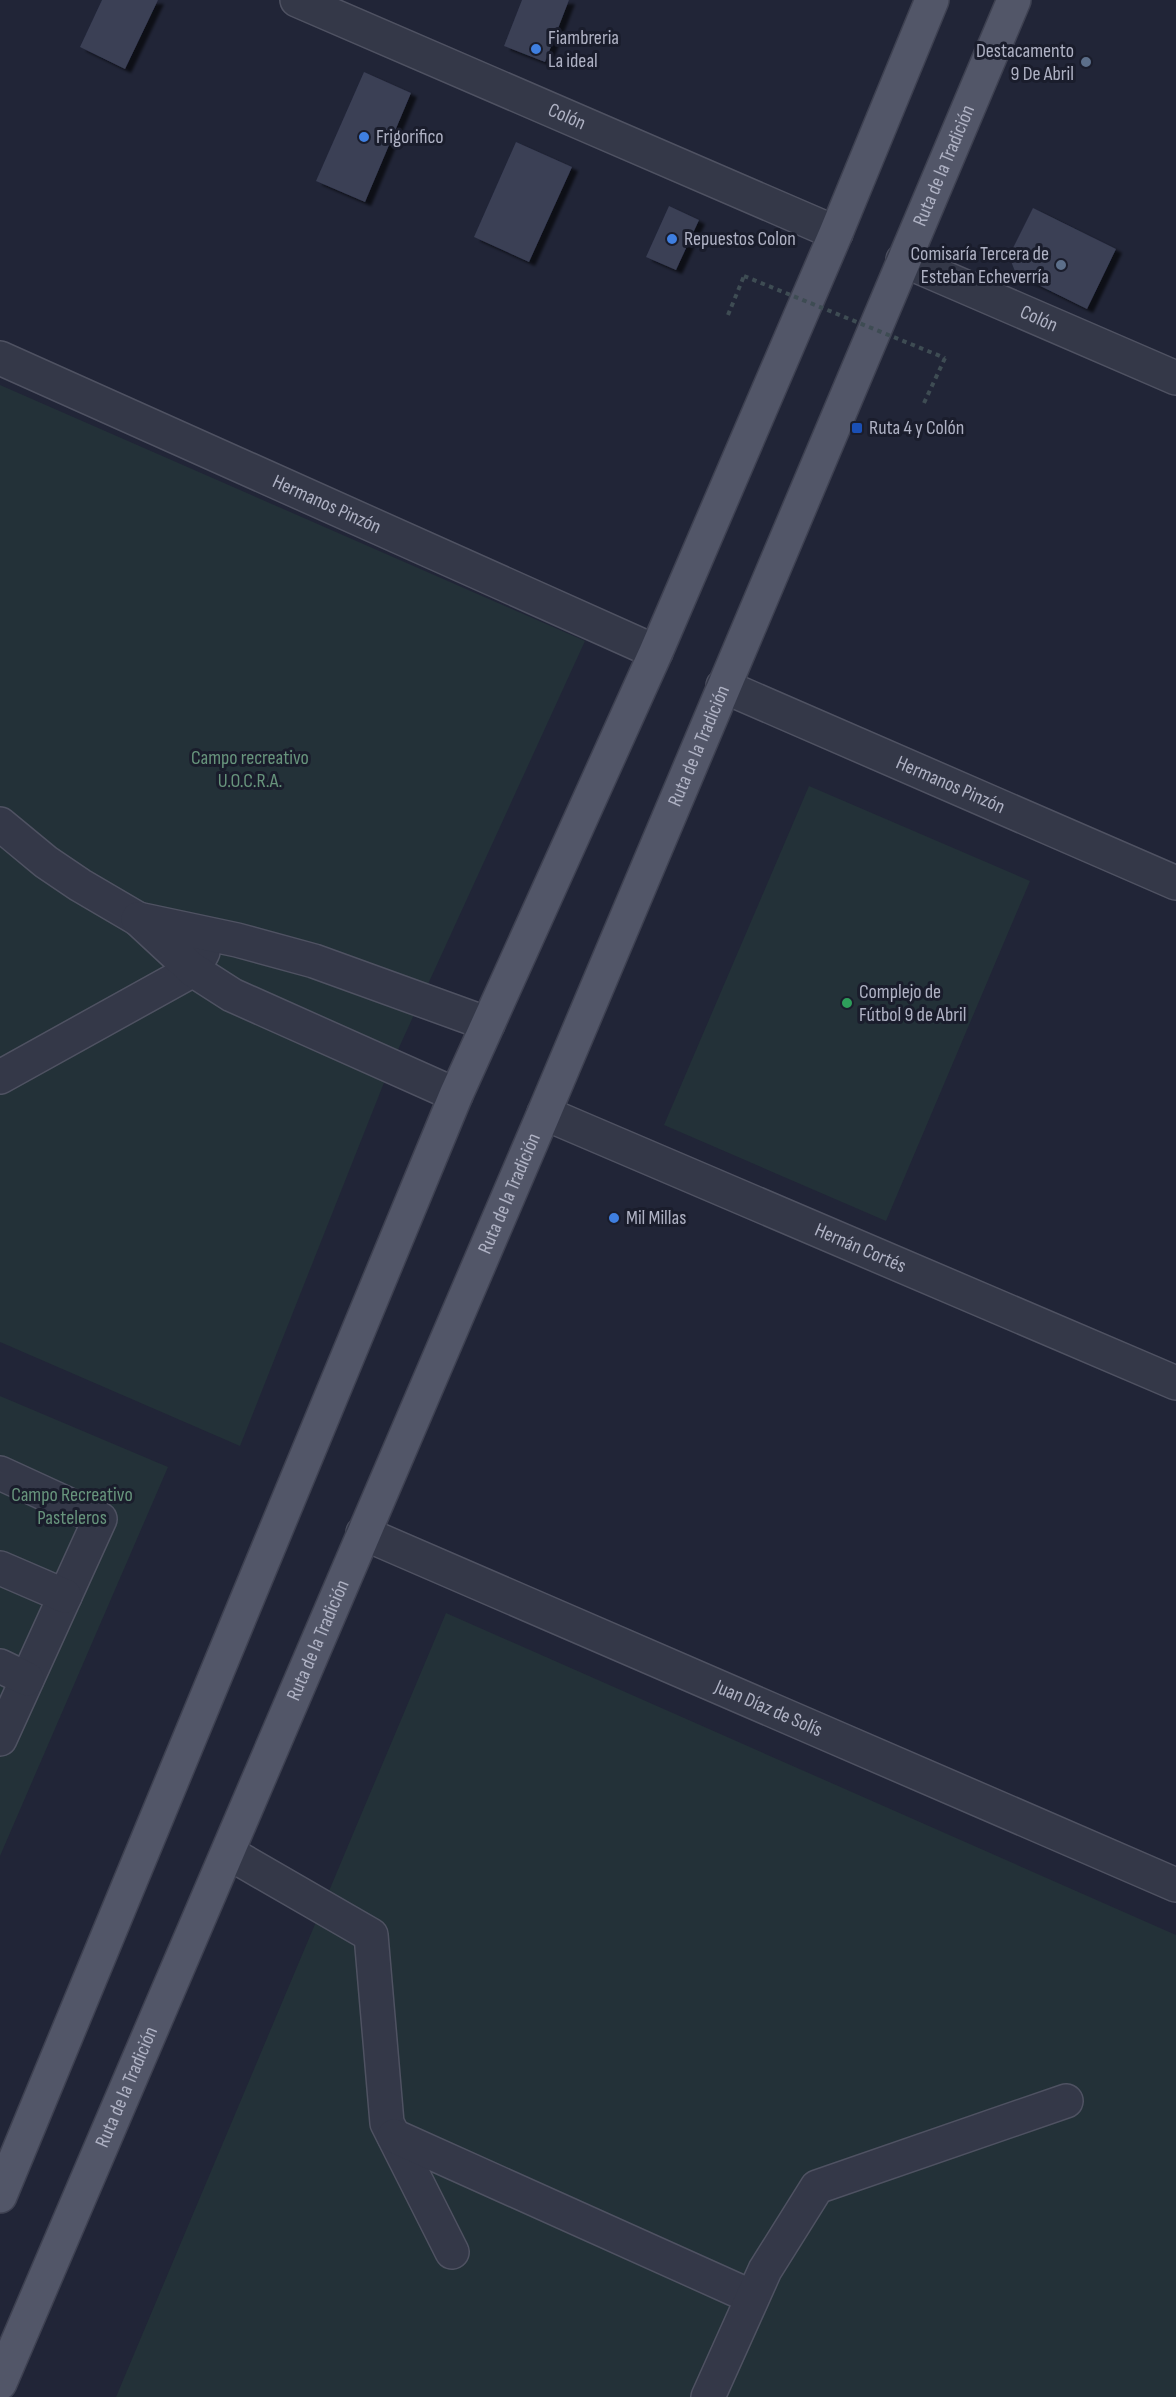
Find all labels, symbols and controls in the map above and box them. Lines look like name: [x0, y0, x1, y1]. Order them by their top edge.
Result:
place label: Fiambreria La ideal: [548, 26, 619, 73]
place label: Destacamento 9 De Abril: [976, 39, 1074, 86]
marker: Fiambreria La ideal: [529, 42, 543, 56]
marker: Destacamento 9 De Abril: [1079, 55, 1093, 69]
street label: Colón: [544, 98, 589, 135]
street label: Ruta de la Tradición: [908, 101, 980, 230]
place label: Frigorifico: [376, 125, 444, 149]
marker: Frigorifico: [357, 130, 371, 144]
place label: Repuestos Colon: [684, 227, 796, 251]
marker: Repuestos Colon: [665, 232, 679, 246]
place label: Comisaría Tercera de Esteban Echeverría: [911, 242, 1049, 289]
marker: Comisaría Tercera de Esteban Echeverría: [1054, 258, 1068, 272]
street label: Colón: [1016, 300, 1061, 337]
place label: Ruta 4 y Colón: [869, 416, 964, 440]
marker: Ruta 4 y Colón: [850, 421, 864, 435]
street label: Hermanos Pinzón: [269, 470, 385, 539]
street label: Ruta de la Tradición: [663, 682, 735, 810]
park label: Campo recreativo U.O.C.R.A.: [191, 746, 309, 793]
street label: Hermanos Pinzón: [892, 751, 1009, 819]
place label: Complejo de Fútbol 9 de Abril: [859, 980, 966, 1027]
marker: Complejo de Fútbol 9 de Abril: [840, 996, 854, 1010]
street label: Ruta de la Tradición: [473, 1129, 546, 1258]
place label: Mil Millas: [626, 1206, 686, 1230]
marker: Mil Millas: [607, 1211, 621, 1225]
street label: Hernán Cortés: [811, 1218, 910, 1278]
park label: Campo Recreativo Pasteleros: [11, 1483, 133, 1530]
street label: Ruta de la Tradición: [282, 1576, 355, 1704]
street label: Juan Díaz de Solís: [710, 1674, 826, 1742]
street label: Ruta de la Tradición: [90, 2023, 163, 2151]

